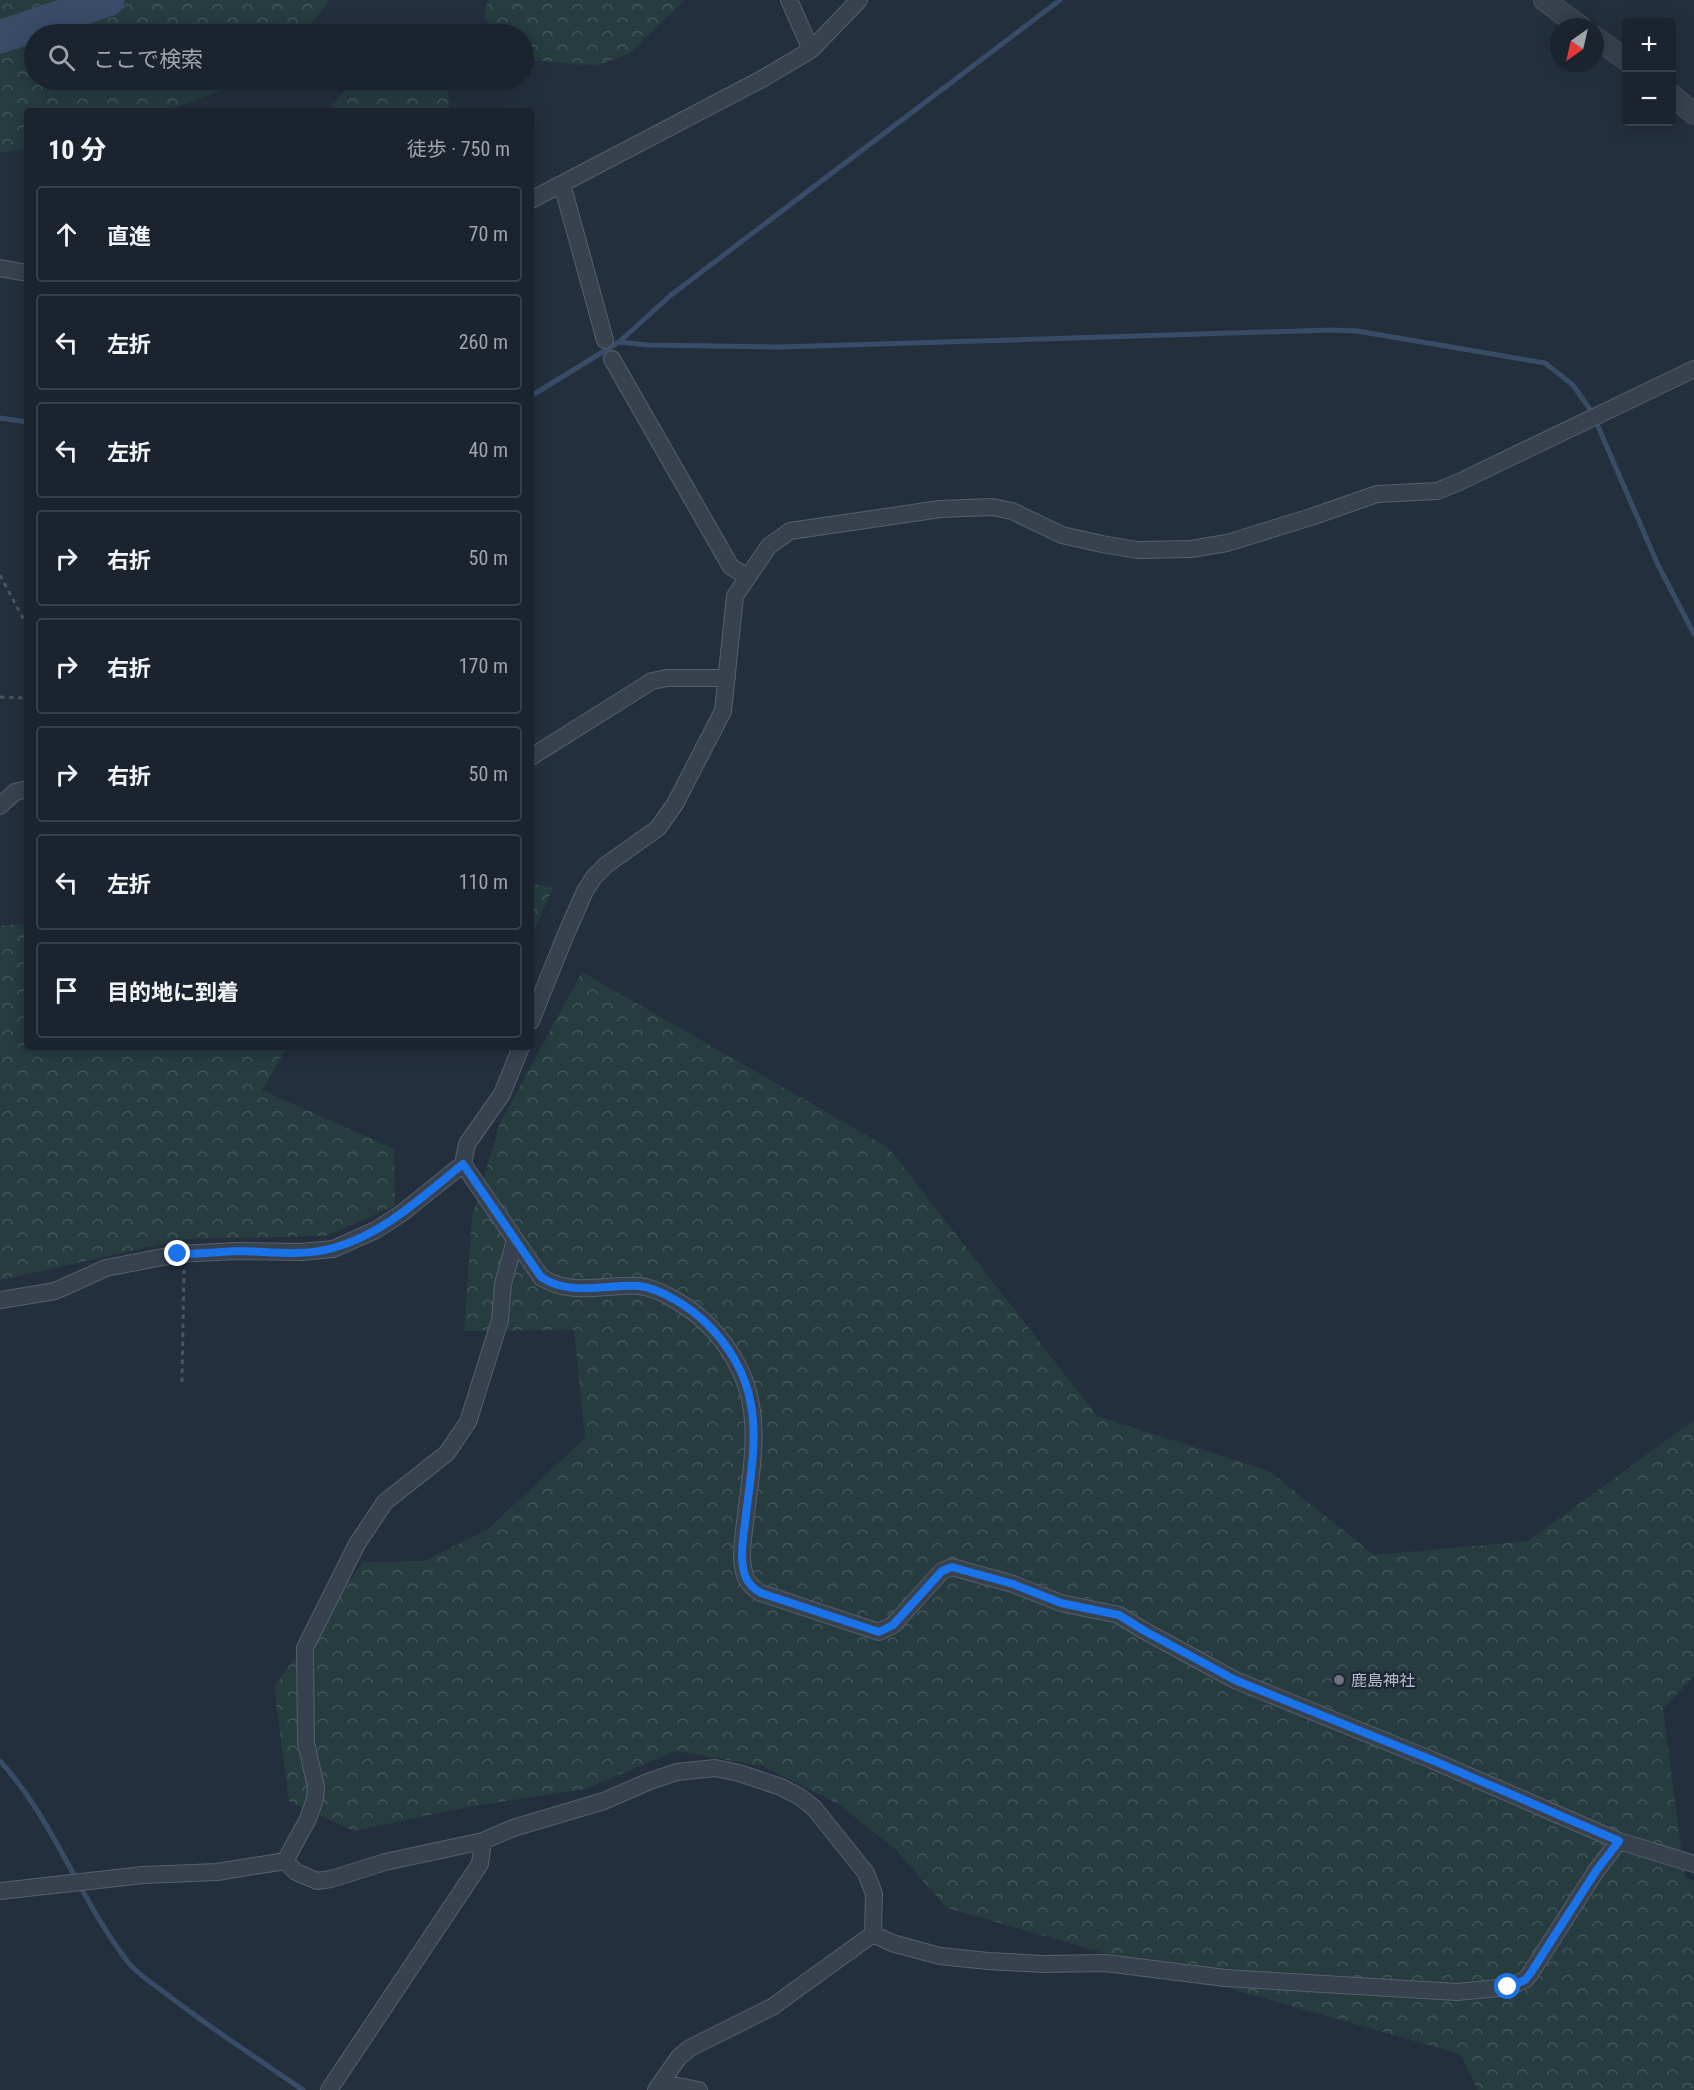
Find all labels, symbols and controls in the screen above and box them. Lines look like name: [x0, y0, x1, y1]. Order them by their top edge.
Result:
north arrow: [1550, 18, 1604, 72]
map controls: [1622, 18, 1676, 126]
button: +: [1622, 18, 1676, 72]
search box: [24, 24, 534, 90]
icon: search: [45, 41, 78, 74]
text: ここで検索: [93, 47, 203, 72]
button: −: [1622, 72, 1676, 126]
text: 10 分: [48, 135, 106, 165]
text: 徒歩 · 750 m: [407, 137, 510, 161]
icon: ahead: [50, 218, 83, 251]
text: 70 m: [469, 222, 508, 246]
text: 直進: [107, 224, 151, 249]
icon: left: [50, 326, 83, 359]
text: 260 m: [459, 330, 508, 354]
text: 左折: [107, 332, 151, 357]
icon: left: [50, 434, 83, 467]
text: 40 m: [469, 438, 508, 462]
text: 左折: [107, 440, 151, 465]
icon: right: [50, 542, 83, 575]
text: 50 m: [469, 546, 508, 570]
text: 右折: [107, 548, 151, 573]
icon: right: [50, 650, 83, 683]
text: 170 m: [459, 654, 508, 678]
text: 右折: [107, 656, 151, 681]
icon: right: [50, 758, 83, 791]
text: 50 m: [469, 762, 508, 786]
text: 右折: [107, 764, 151, 789]
icon: left: [50, 866, 83, 899]
text: 110 m: [459, 870, 508, 894]
text: 左折: [107, 872, 151, 897]
icon: arrive: [50, 974, 83, 1007]
text: 目的地に到着: [107, 980, 239, 1005]
route end: [164, 1240, 190, 1266]
place label: 鹿島神社: [1351, 1671, 1415, 1690]
marker: 鹿島神社: [1332, 1673, 1346, 1687]
route start: [1494, 1973, 1520, 1999]

